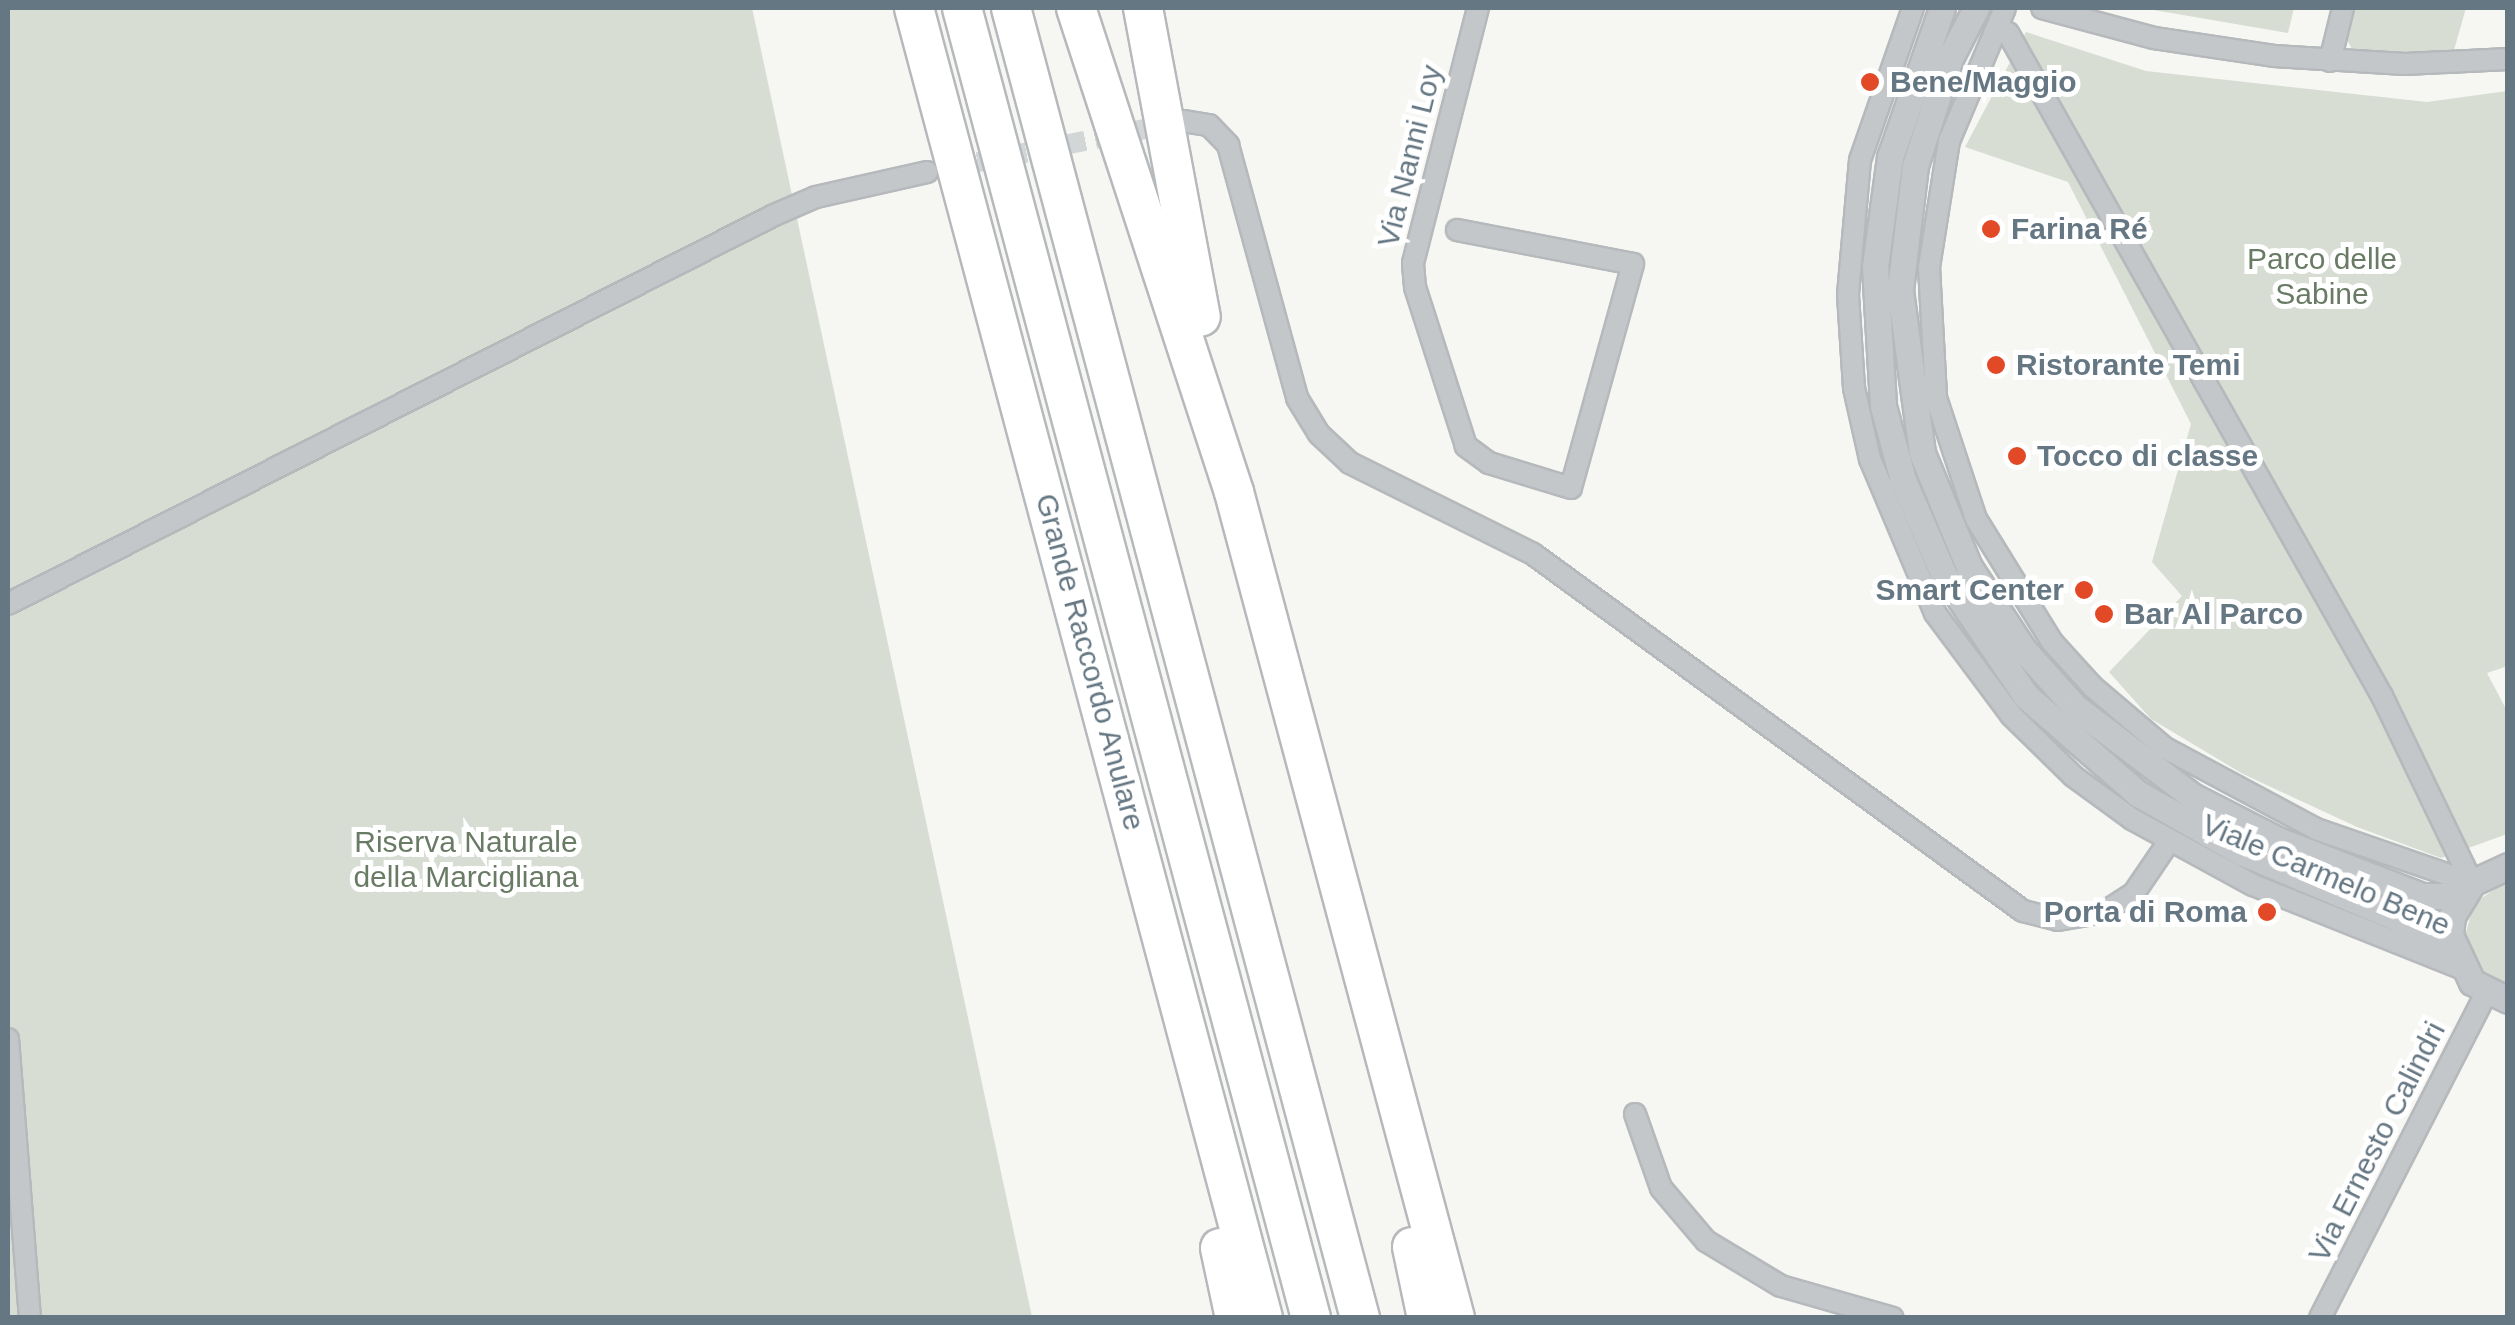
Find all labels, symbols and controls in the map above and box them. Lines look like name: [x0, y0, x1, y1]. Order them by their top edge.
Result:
street label: Via Nanni Loy: [1370, 61, 1450, 251]
place label: Bene/Maggio: [1890, 64, 2077, 100]
marker: Bene/Maggio: [1859, 71, 1881, 93]
place label: Farina Ré: [2011, 211, 2148, 247]
marker: Farina Ré: [1980, 218, 2002, 240]
park label: Parco delle Sabine: [2247, 241, 2397, 312]
place label: Ristorante Temi: [2016, 347, 2240, 383]
marker: Ristorante Temi: [1985, 354, 2007, 376]
place label: Tocco di classe: [2037, 438, 2258, 474]
marker: Tocco di classe: [2006, 445, 2028, 467]
street label: Grande Raccordo Anulare: [1028, 489, 1152, 835]
place label: Smart Center: [1876, 572, 2064, 608]
marker: Smart Center: [2073, 579, 2095, 601]
place label: Bar Al Parco: [2124, 596, 2304, 632]
marker: Bar Al Parco: [2093, 603, 2115, 625]
street label: Viale Carmelo Bene: [2196, 806, 2456, 944]
park label: Riserva Naturale della Marcigliana: [353, 824, 579, 894]
place label: Porta di Roma: [2044, 894, 2247, 930]
marker: Porta di Roma: [2256, 901, 2278, 923]
street label: Via Ernesto Calindri: [2301, 1016, 2453, 1268]

